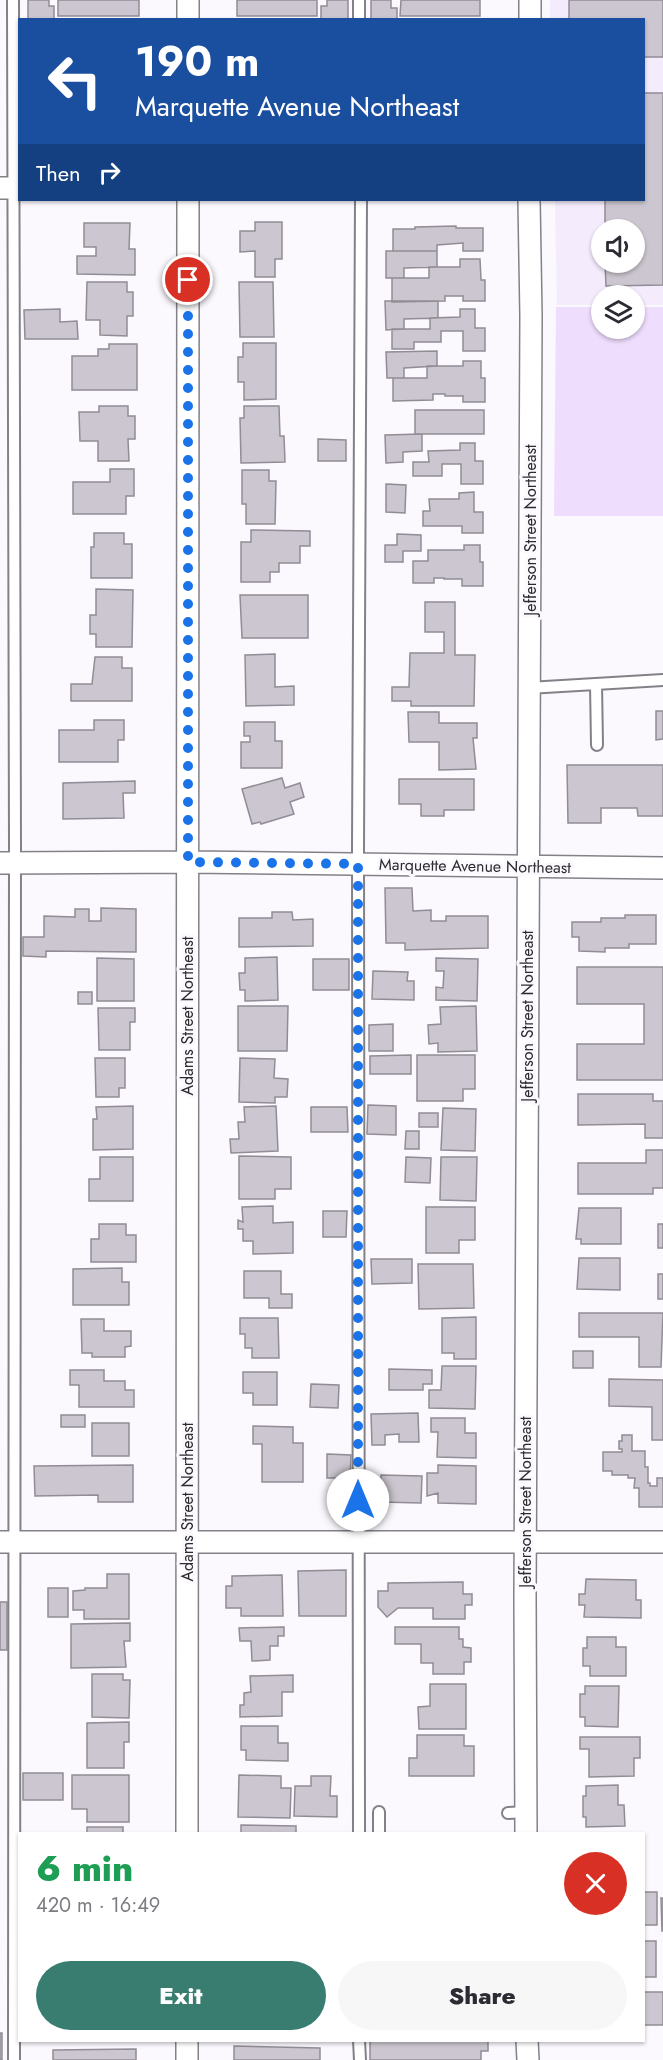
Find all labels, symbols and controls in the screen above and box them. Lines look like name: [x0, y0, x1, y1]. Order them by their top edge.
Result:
text: 190 m: [135, 31, 259, 92]
icon: left: [36, 42, 114, 120]
text: Marquette Avenue Northeast: [135, 87, 459, 126]
icon: right: [93, 156, 126, 189]
text: Then: [36, 157, 81, 189]
map controls: [591, 219, 645, 339]
button: sound: [591, 219, 645, 273]
pin: [162, 254, 213, 305]
icon: arrive: [171, 263, 204, 296]
button: layers: [591, 285, 645, 339]
street label: Jefferson Street Northeast: [519, 444, 542, 618]
street label: Marquette Avenue Northeast: [379, 853, 571, 879]
street label: Jefferson Street Northeast: [516, 930, 539, 1104]
street label: Adams Street Northeast: [176, 936, 199, 1096]
street label: Jefferson Street Northeast: [514, 1416, 537, 1590]
street label: Adams Street Northeast: [176, 1422, 199, 1582]
position arrow: [326, 1468, 390, 1532]
text: 6 min: [36, 1842, 133, 1894]
button: close: [564, 1852, 627, 1915]
text: 420 m · 16:49: [36, 1891, 160, 1920]
button: Exit: [36, 1961, 326, 2030]
button: Share: [338, 1961, 627, 2030]

